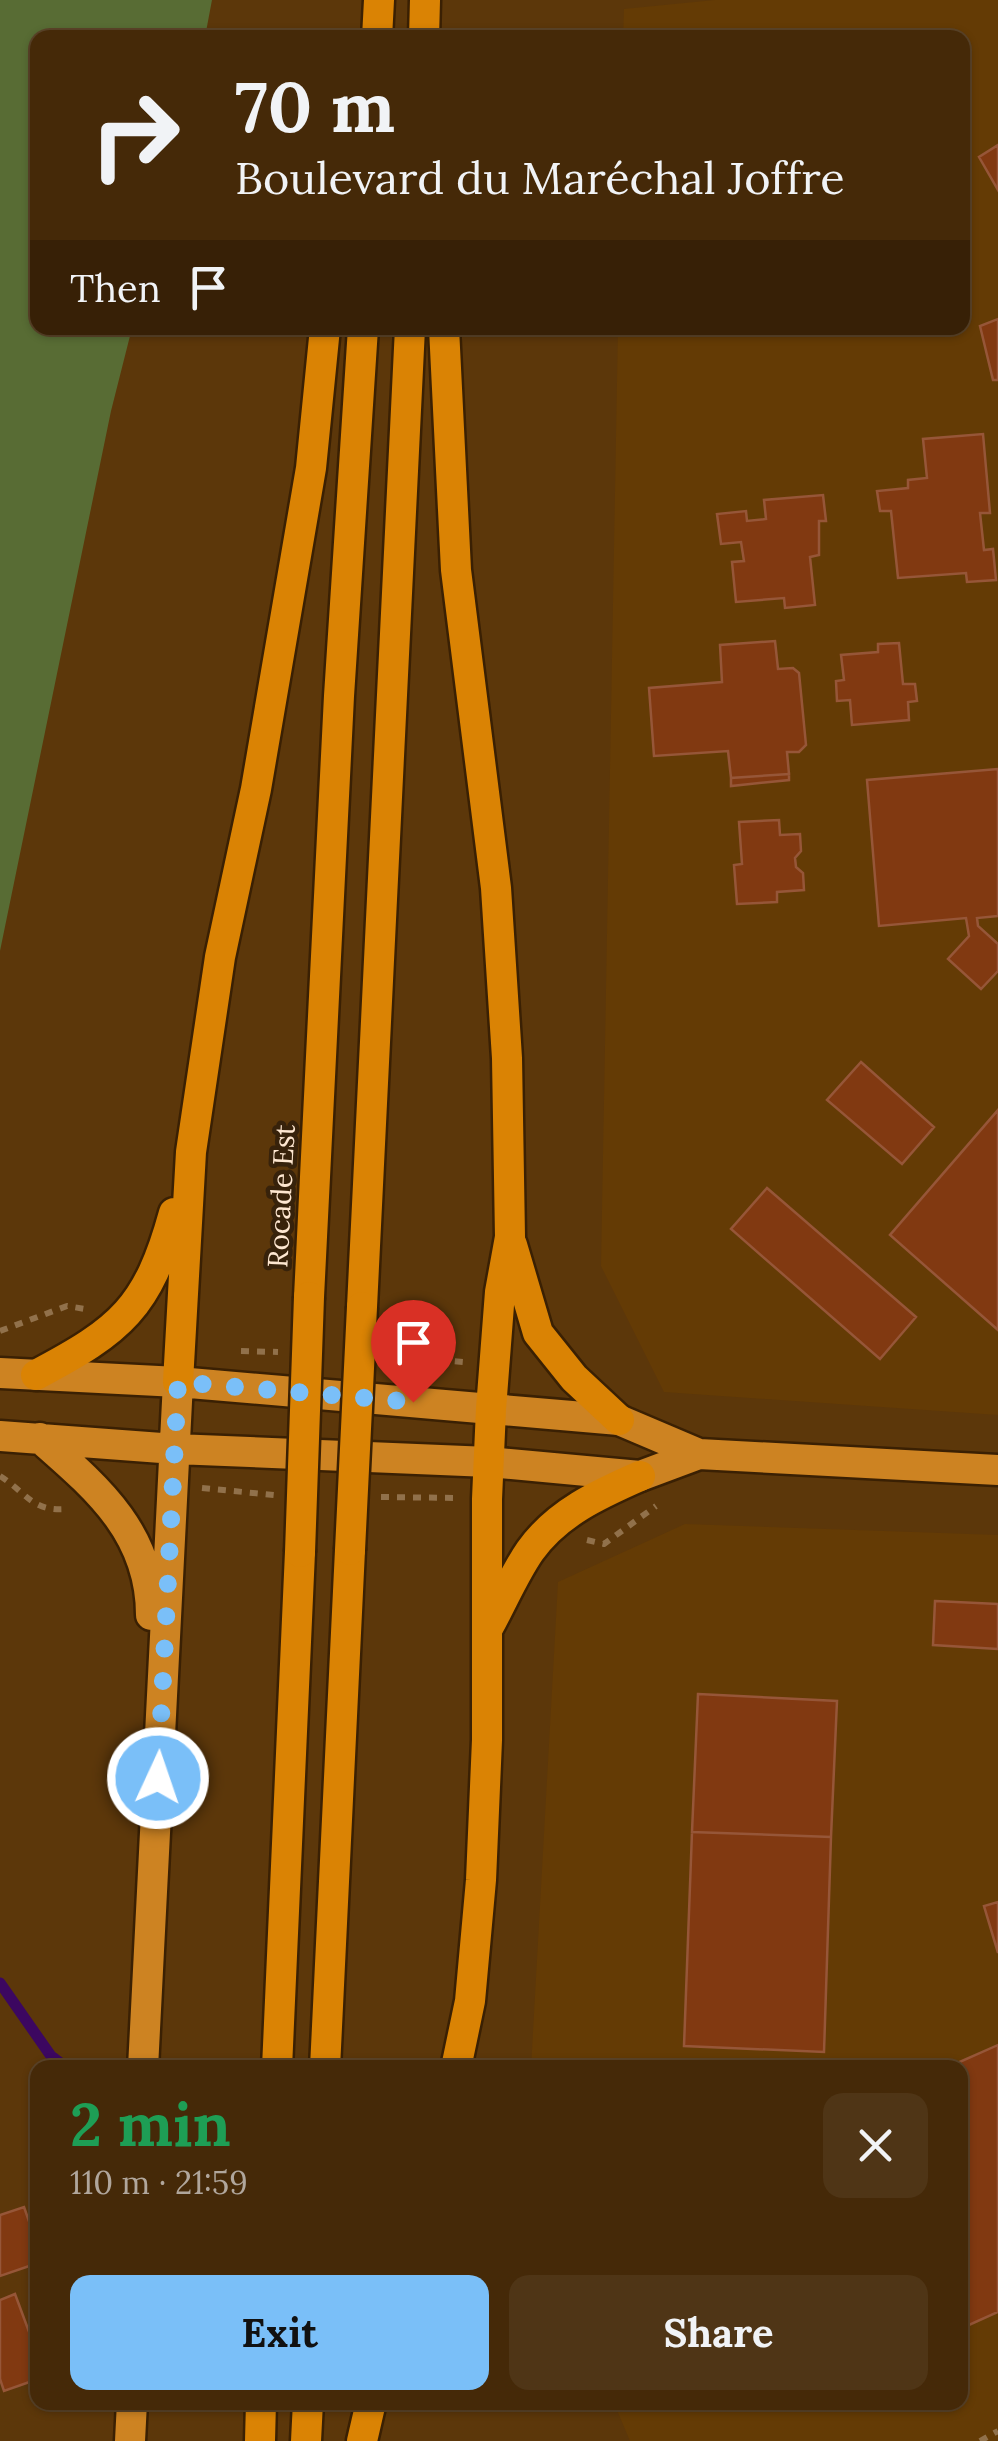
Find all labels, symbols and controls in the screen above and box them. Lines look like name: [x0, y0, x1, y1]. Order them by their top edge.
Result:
text: 70 m: [235, 62, 395, 151]
icon: right: [70, 70, 200, 200]
text: Boulevard du Maréchal Joffre: [235, 149, 845, 206]
icon: arrive: [181, 260, 236, 315]
text: Then: [70, 264, 161, 312]
street label: Rocade Est: [259, 1123, 303, 1269]
pin: [371, 1300, 456, 1403]
icon: arrive: [386, 1315, 441, 1370]
position arrow: [106, 1726, 210, 1830]
text: 2 min: [70, 2086, 231, 2162]
button: close: [823, 2093, 928, 2198]
text: 110 m · 21:59: [70, 2162, 248, 2203]
button: Exit: [70, 2275, 489, 2390]
button: Share: [509, 2275, 928, 2390]

